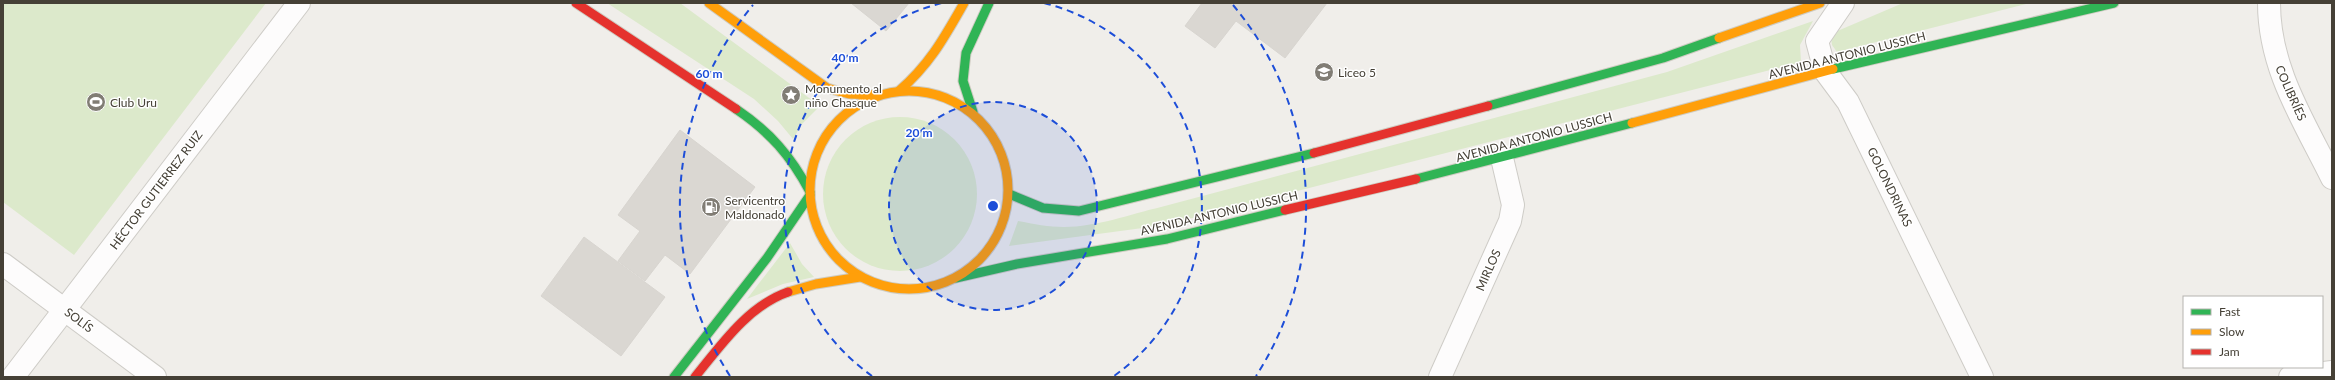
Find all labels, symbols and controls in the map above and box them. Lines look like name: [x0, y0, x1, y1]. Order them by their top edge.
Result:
street label: AVENIDA ANTONIO LUSSICH: [1767, 28, 1927, 82]
text: 40 m: [832, 50, 858, 65]
school or university icon: Liceo 5: [1313, 61, 1335, 83]
street label: COLIBRÍES: [2272, 63, 2310, 123]
place label: Liceo 5: [1338, 65, 1376, 80]
text: 60 m: [696, 66, 722, 81]
place label: Monumento al niño Chasque: [805, 81, 882, 110]
place icon: Monumento al niño Chasque: [780, 84, 802, 106]
sports icon: Club Uru: [85, 91, 107, 113]
place label: Club Uru: [110, 95, 157, 110]
street label: AVENIDA ANTONIO LUSSICH: [1454, 109, 1614, 165]
text: 20 m: [906, 125, 932, 140]
street label: HÉCTOR GUTIERREZ RUIZ: [106, 128, 206, 252]
street label: GOLONDRINAS: [1864, 145, 1916, 229]
street label: AVENIDA ANTONIO LUSSICH: [1139, 188, 1299, 238]
place label: Servicentro Maldonado: [725, 193, 785, 222]
fuel station icon: Servicentro Maldonado: [700, 196, 722, 218]
centre of rings: [986, 199, 1000, 213]
street label: MIRLOS: [1472, 247, 1504, 293]
legend: [2183, 296, 2323, 368]
street label: SOLÍS: [62, 304, 96, 336]
text: Fast: [2219, 304, 2241, 319]
text: Slow: [2219, 324, 2245, 339]
text: Jam: [2219, 344, 2240, 359]

